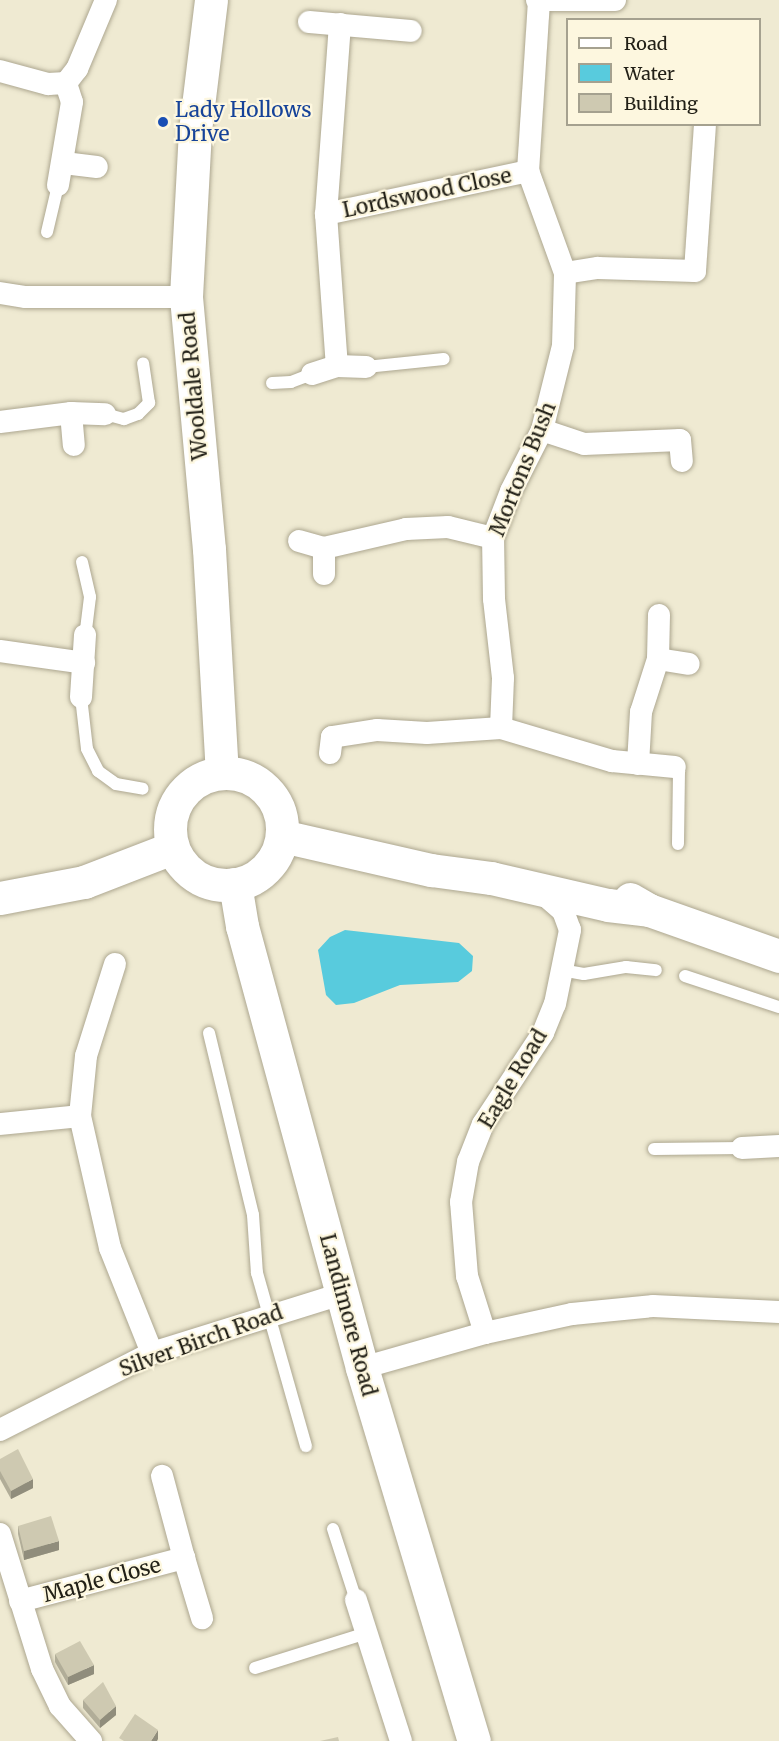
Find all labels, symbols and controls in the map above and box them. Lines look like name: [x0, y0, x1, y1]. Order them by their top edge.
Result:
legend: [566, 18, 761, 126]
text: Road: [624, 32, 668, 55]
text: Water: [624, 62, 675, 85]
text: Building: [624, 92, 698, 115]
place label: Lady Hollows Drive: [175, 97, 312, 147]
marker: Lady Hollows Drive: [156, 115, 170, 129]
street label: Lordswood Close: [340, 163, 514, 223]
street label: Wooldale Road: [175, 311, 213, 461]
street label: Mortons Bush: [485, 398, 561, 540]
street label: Eagle Road: [474, 1025, 552, 1133]
street label: Landimore Road: [314, 1231, 382, 1399]
street label: Silver Birch Road: [116, 1300, 286, 1382]
street label: Maple Close: [40, 1552, 164, 1608]

